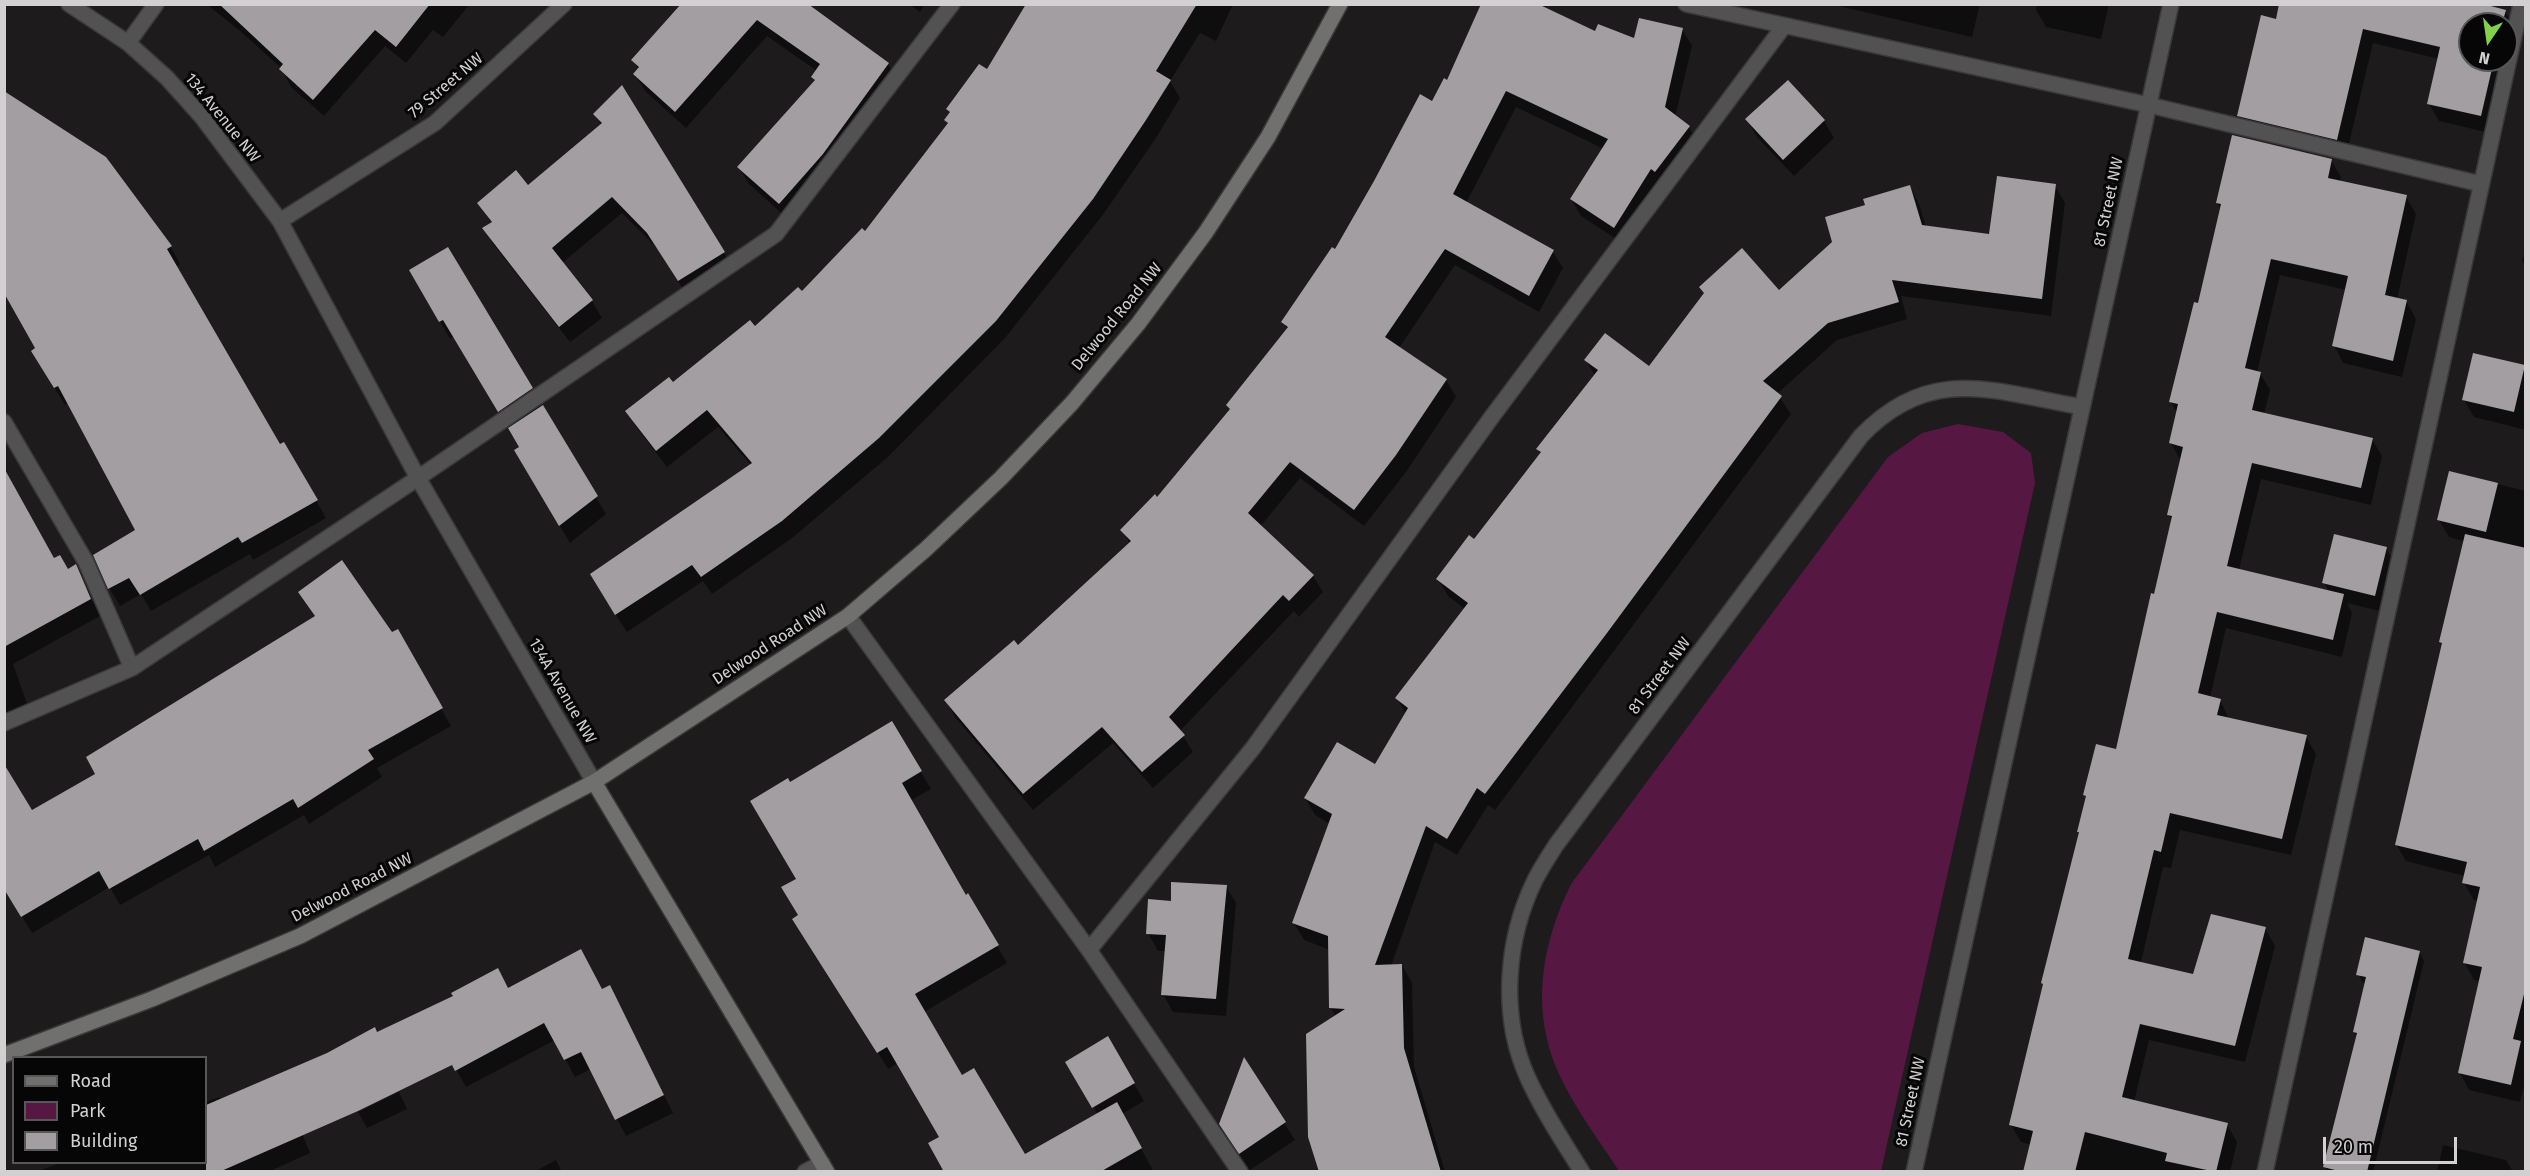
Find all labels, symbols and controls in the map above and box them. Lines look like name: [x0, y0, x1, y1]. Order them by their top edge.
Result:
north arrow: [2458, 12, 2518, 72]
text: N: [2477, 48, 2492, 69]
street label: 79 Street NW: [405, 49, 487, 123]
street label: 134 Avenue NW: [180, 70, 264, 166]
street label: 81 Street NW: [2090, 155, 2128, 249]
street label: Delwood Road NW: [1068, 259, 1166, 375]
street label: Delwood Road NW: [709, 601, 831, 689]
street label: 81 Street NW: [1625, 634, 1695, 718]
street label: 134A Avenue NW: [524, 635, 600, 747]
street label: Delwood Road NW: [288, 849, 416, 927]
street label: 81 Street NW: [1892, 1055, 1930, 1149]
legend: [12, 1056, 207, 1164]
text: Road: [70, 1070, 112, 1092]
text: Park: [70, 1100, 105, 1122]
scale bar: [2326, 1125, 2460, 1163]
text: Building: [70, 1130, 137, 1152]
text: 20 m: [2334, 1136, 2373, 1158]

